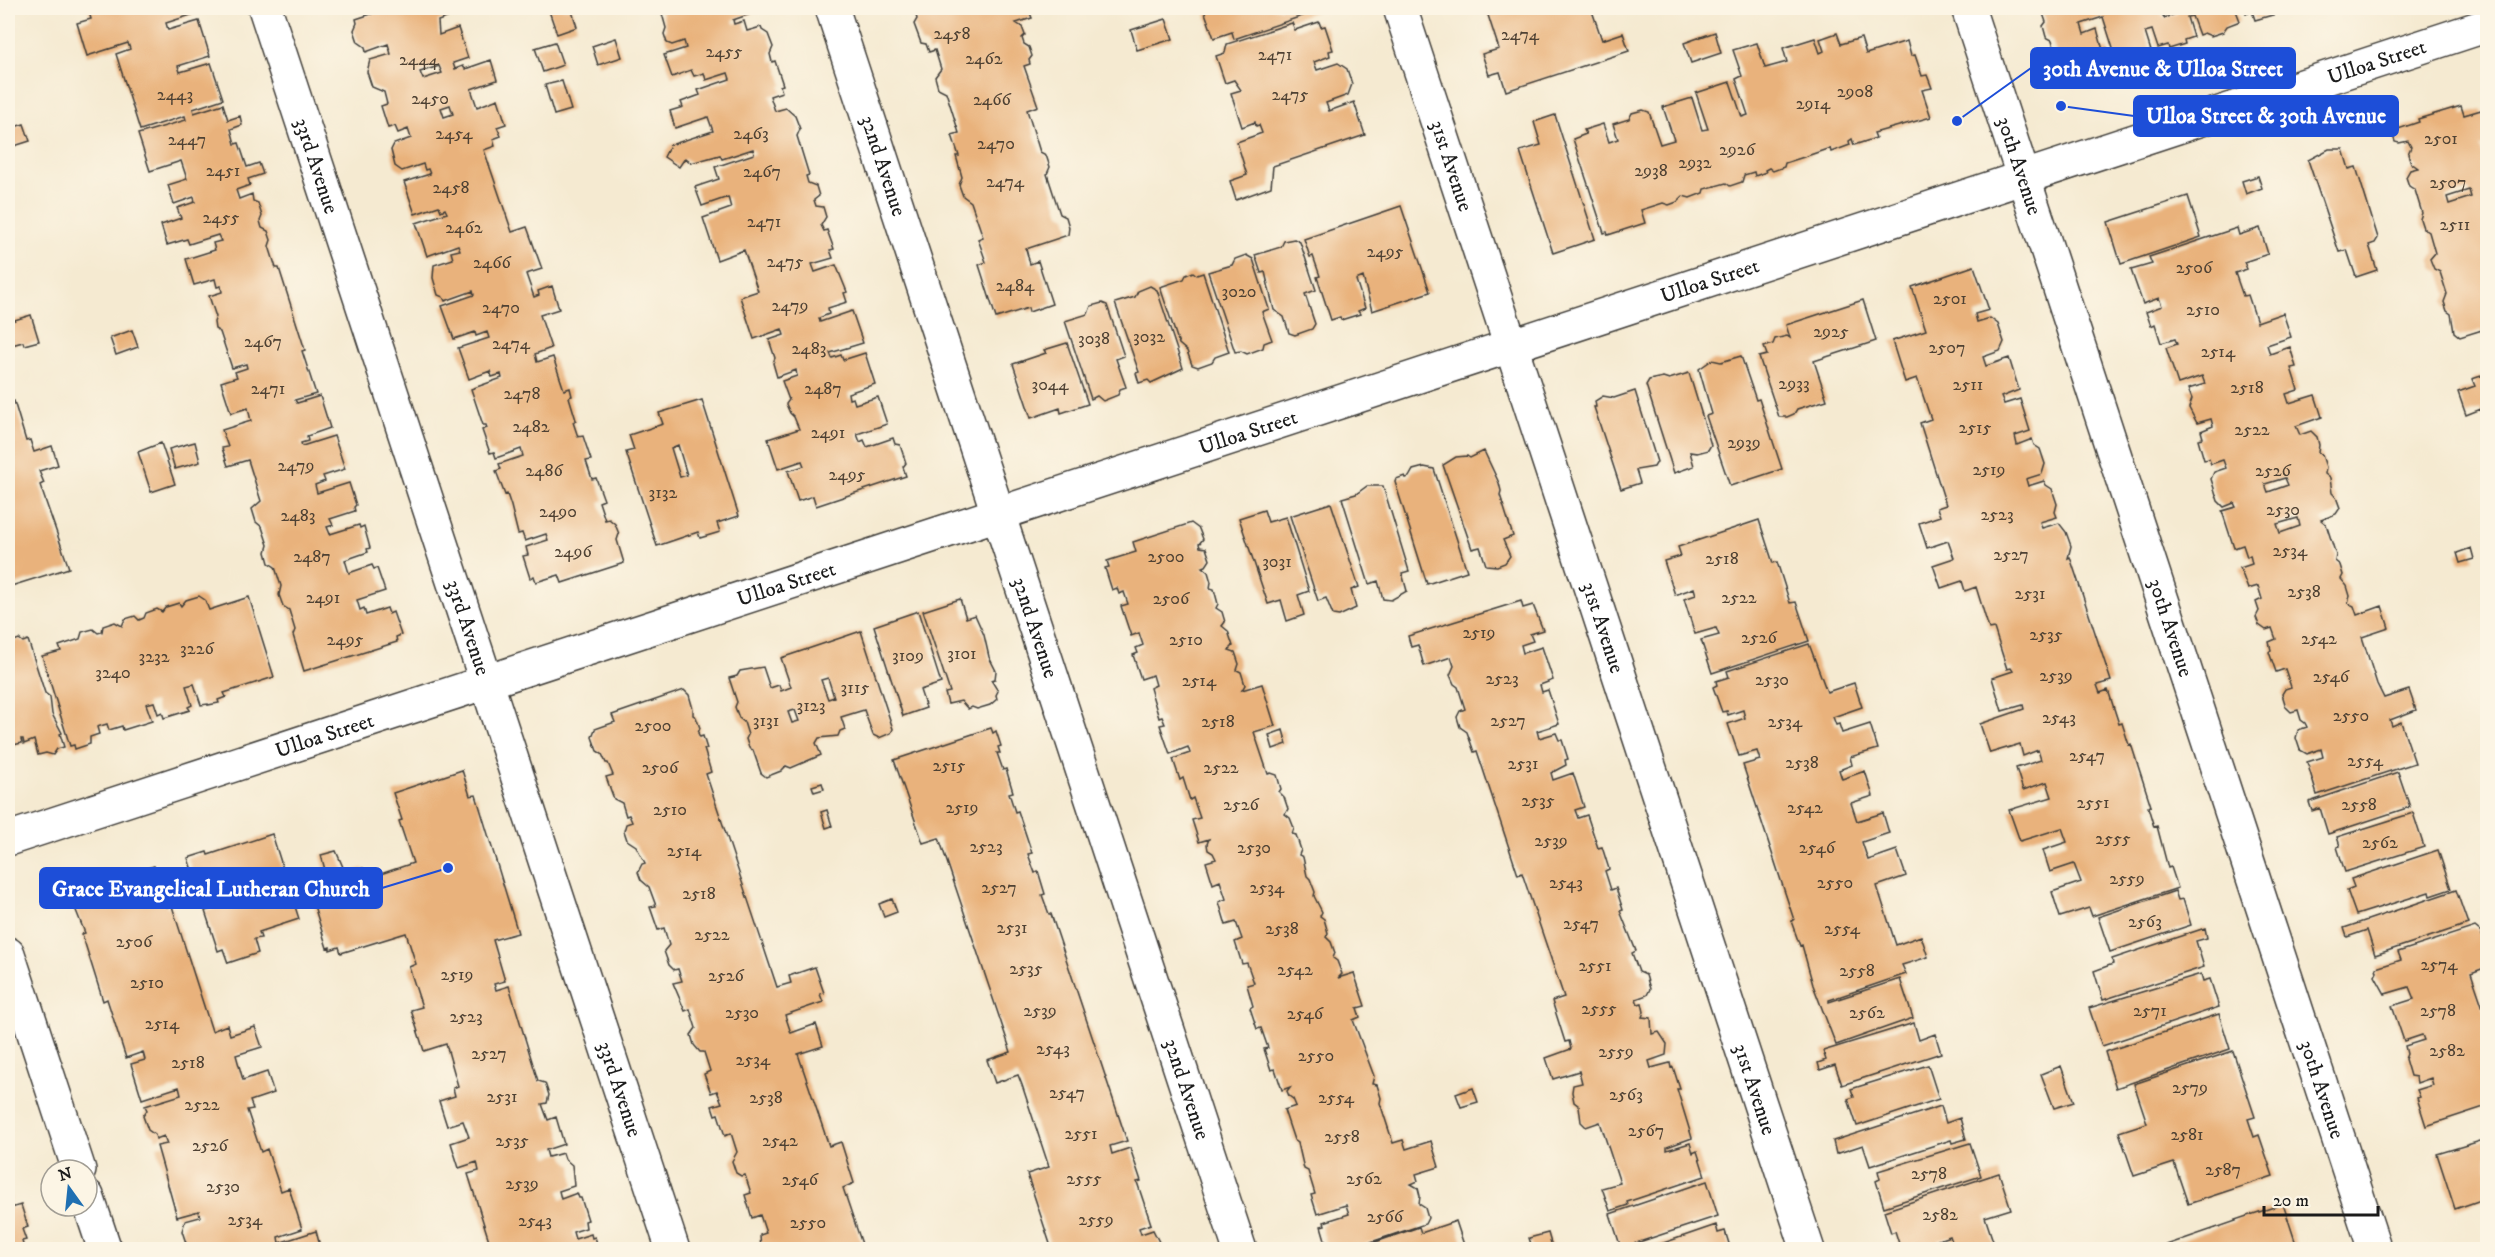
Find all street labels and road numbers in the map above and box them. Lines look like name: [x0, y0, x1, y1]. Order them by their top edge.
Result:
street label: Ulloa Street: [2324, 34, 2430, 91]
street label: 32nd Avenue: [854, 112, 912, 220]
street label: 30th Avenue: [1991, 114, 2047, 219]
street label: 33rd Avenue: [288, 115, 344, 217]
street label: 31st Avenue: [1424, 117, 1478, 215]
street label: Ulloa Street: [1657, 253, 1763, 310]
street label: Ulloa Street: [1196, 405, 1301, 461]
street label: Ulloa Street: [734, 556, 839, 613]
street label: 32nd Avenue: [1006, 574, 1063, 682]
street label: 30th Avenue: [2142, 575, 2198, 681]
street label: 33rd Avenue: [440, 577, 495, 679]
street label: 31st Avenue: [1575, 579, 1630, 677]
street label: Ulloa Street: [272, 708, 378, 764]
street label: 32nd Avenue: [1158, 1036, 1215, 1144]
street label: 30th Avenue: [2293, 1037, 2350, 1143]
street label: 33rd Avenue: [591, 1038, 647, 1141]
street label: 31st Avenue: [1727, 1041, 1781, 1139]

